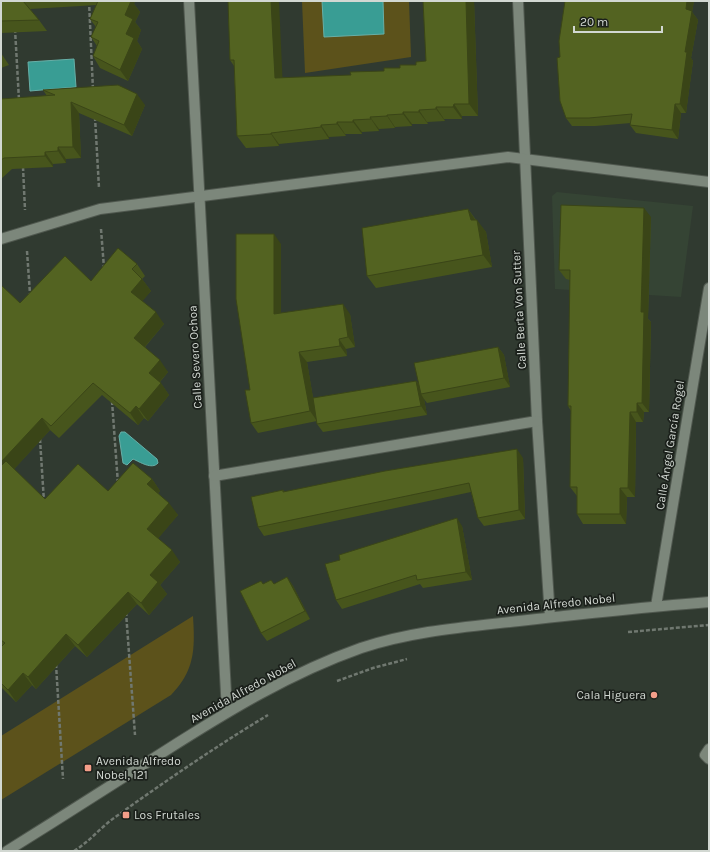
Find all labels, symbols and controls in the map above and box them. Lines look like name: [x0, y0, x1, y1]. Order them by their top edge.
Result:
scale bar: [574, 8, 662, 34]
text: 20 m: [580, 15, 608, 29]
street label: Calle Berta Von Sutter: [509, 250, 529, 370]
street label: Calle Severo Ochoa: [185, 305, 205, 409]
street label: Calle Ángel García Rogel: [652, 379, 687, 511]
street label: Avenida Alfredo Nobel: [496, 591, 616, 617]
street label: Avenida Alfredo Nobel: [188, 656, 298, 726]
place label: Cala Higuera: [576, 688, 646, 702]
marker: Cala Higuera: [649, 690, 659, 700]
place label: Avenida Alfredo Nobel, 121: [96, 754, 181, 782]
marker: Avenida Alfredo Nobel, 121: [83, 763, 93, 773]
place label: Los Frutales: [134, 808, 200, 822]
marker: Los Frutales: [121, 810, 131, 820]

